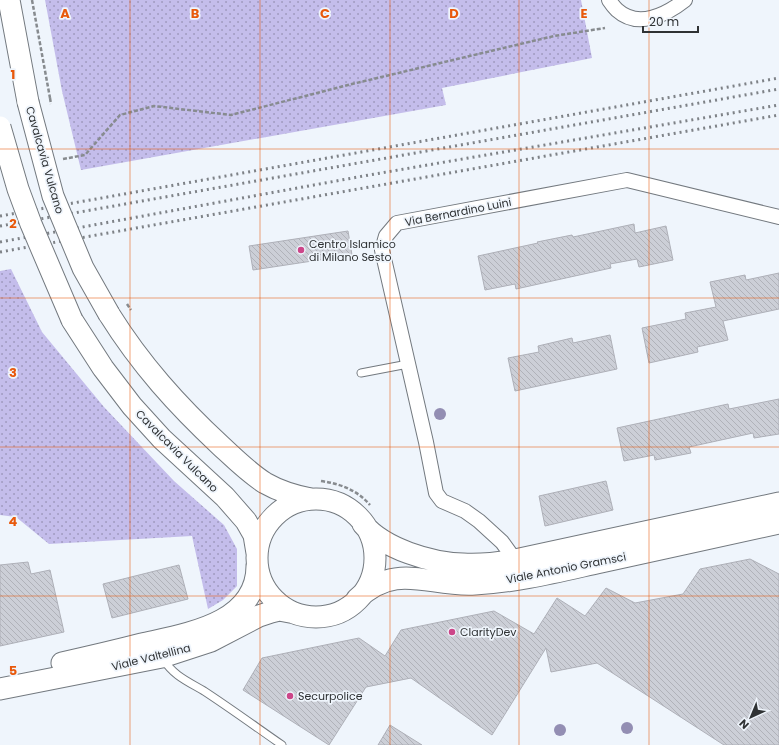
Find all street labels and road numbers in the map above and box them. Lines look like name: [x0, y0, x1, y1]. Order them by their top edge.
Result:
street label: Cavalcavia Vulcano: [22, 104, 68, 216]
street label: Via Bernardino Luini: [403, 194, 513, 230]
street label: Cavalcavia Vulcano: [132, 406, 222, 496]
street label: Viale Antonio Gramsci: [505, 548, 628, 587]
street label: Viale Valtellina: [110, 639, 192, 675]

